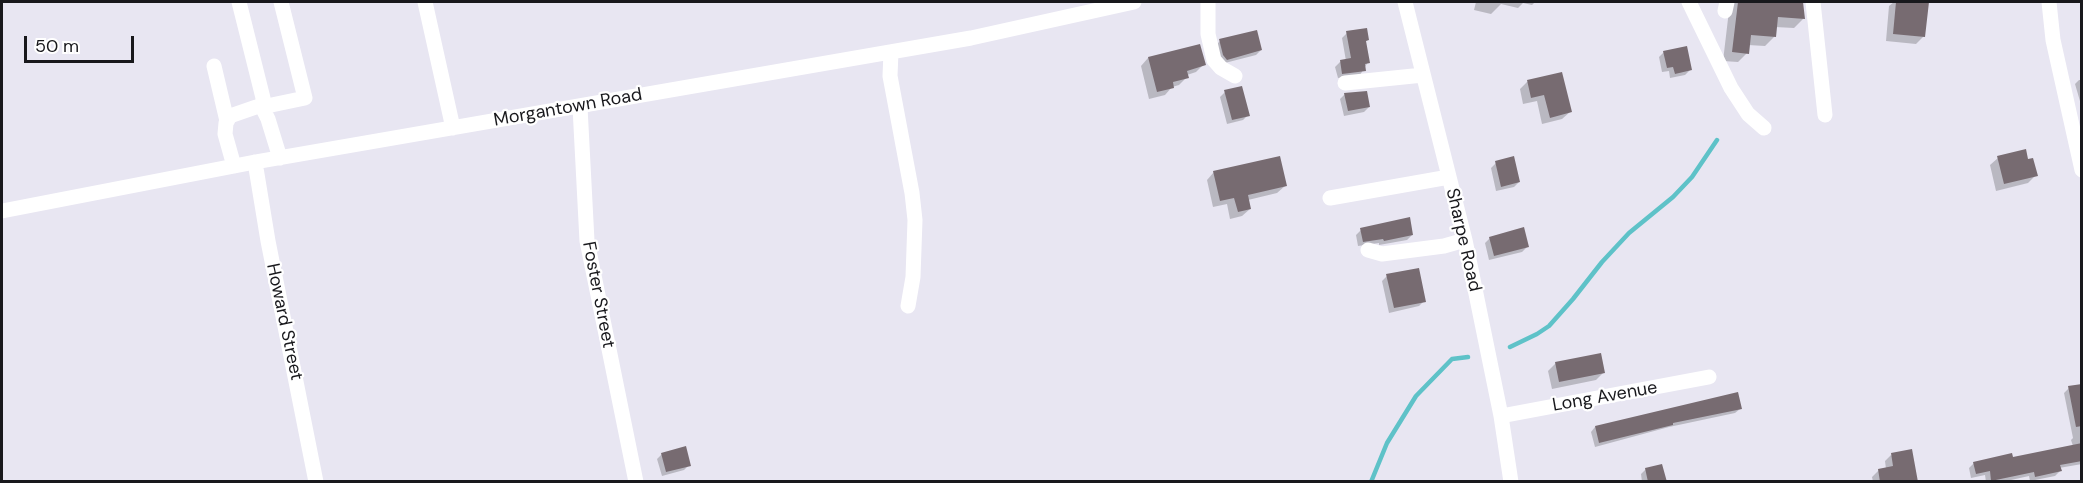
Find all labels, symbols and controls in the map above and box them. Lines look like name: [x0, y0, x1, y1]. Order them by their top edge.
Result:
scale bar: [27, 24, 136, 62]
text: 50 m: [35, 34, 79, 58]
street label: Morgantown Road: [492, 84, 644, 132]
street label: Sharpe Road: [1441, 186, 1485, 294]
street label: Foster Street: [577, 240, 619, 350]
street label: Howard Street: [261, 261, 307, 383]
street label: Long Avenue: [1551, 377, 1659, 417]

